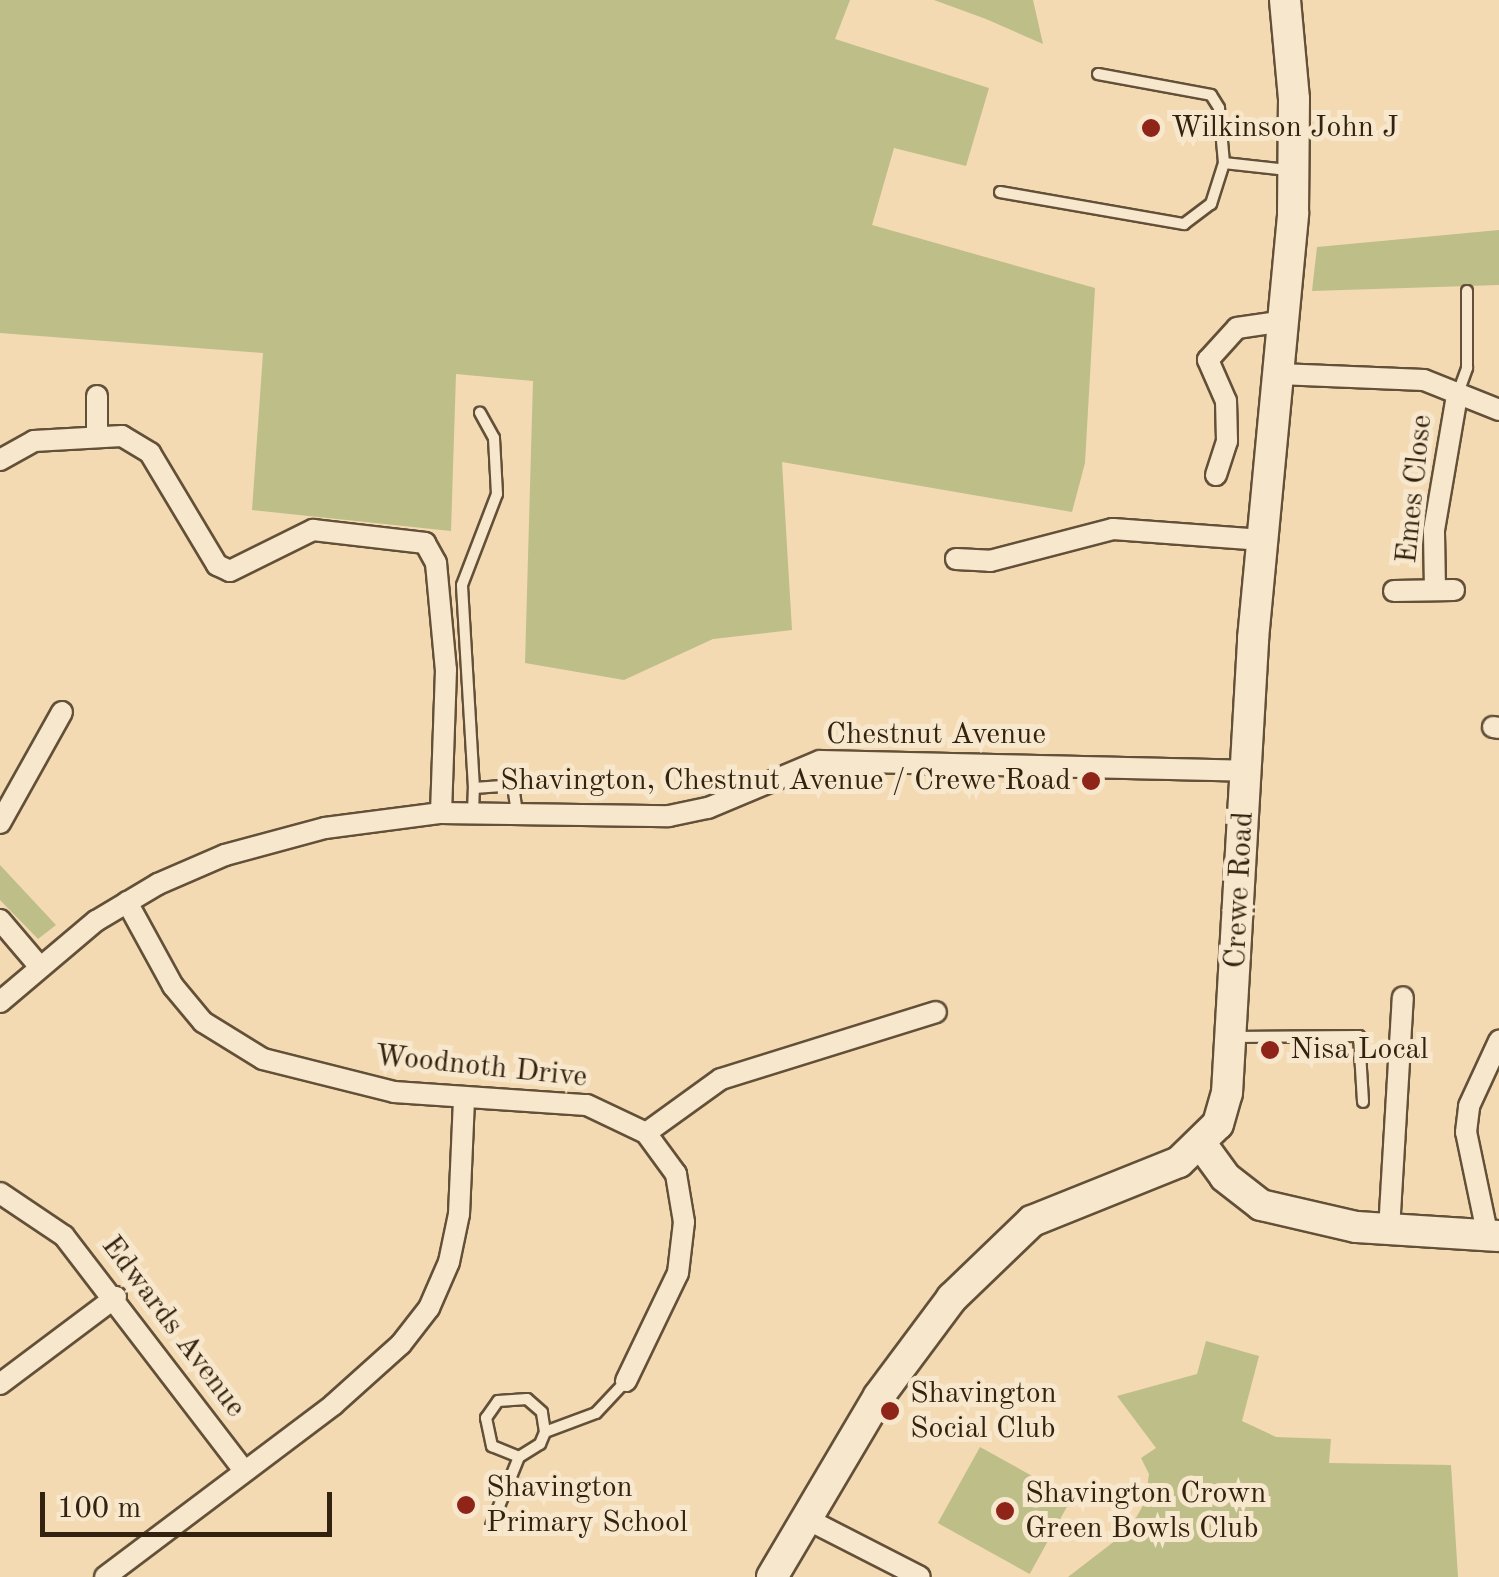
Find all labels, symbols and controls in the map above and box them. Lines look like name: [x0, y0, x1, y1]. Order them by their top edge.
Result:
place label: Wilkinson John J: [1171, 110, 1399, 146]
marker: Wilkinson John J: [1140, 117, 1162, 139]
street label: Emes Close: [1389, 413, 1441, 565]
street label: Chestnut Avenue: [826, 717, 1046, 753]
place label: Shavington, Chestnut Avenue / Crewe Road: [500, 763, 1071, 799]
marker: Shavington, Chestnut Avenue / Crewe Road: [1080, 770, 1102, 792]
street label: Crewe Road: [1218, 811, 1262, 969]
place label: Nisa Local: [1290, 1032, 1428, 1068]
street label: Woodnoth Drive: [373, 1038, 589, 1096]
marker: Nisa Local: [1259, 1039, 1281, 1061]
street label: Edwards Avenue: [93, 1229, 253, 1425]
place label: Shavington Social Club: [910, 1376, 1057, 1446]
marker: Shavington Social Club: [879, 1400, 901, 1422]
place label: Shavington Primary School: [486, 1470, 688, 1540]
scale bar: [45, 1472, 338, 1534]
place label: Shavington Crown Green Bowls Club: [1025, 1476, 1266, 1546]
text: 100 m: [57, 1494, 141, 1524]
marker: Shavington Primary School: [455, 1494, 477, 1516]
marker: Shavington Crown Green Bowls Club: [994, 1500, 1016, 1522]

